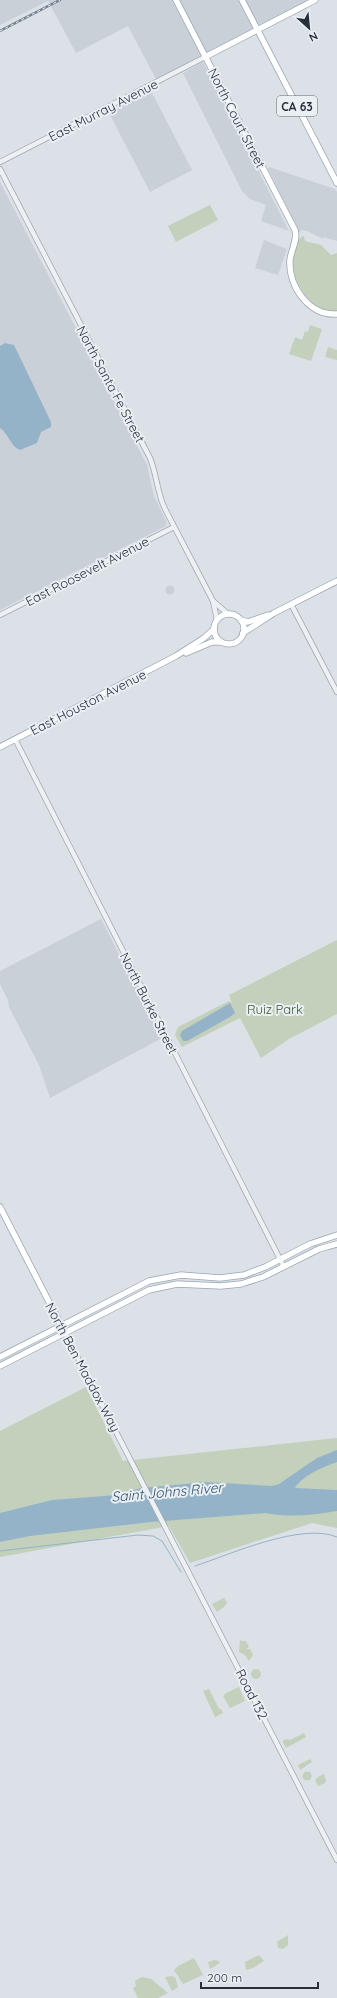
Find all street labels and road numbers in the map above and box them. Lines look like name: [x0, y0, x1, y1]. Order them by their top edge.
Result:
street label: North Court Street: [205, 65, 269, 171]
street label: East Murray Avenue: [46, 75, 160, 145]
road number: CA 63: [277, 96, 317, 116]
street label: North Santa Fe Street: [73, 323, 149, 445]
street label: East Roosevelt Avenue: [23, 533, 151, 609]
street label: East Houston Avenue: [27, 666, 149, 738]
street label: North Burke Street: [117, 950, 181, 1056]
street label: North Ben Maddox Way: [42, 1300, 124, 1434]
street label: Road 132: [232, 1666, 272, 1722]

